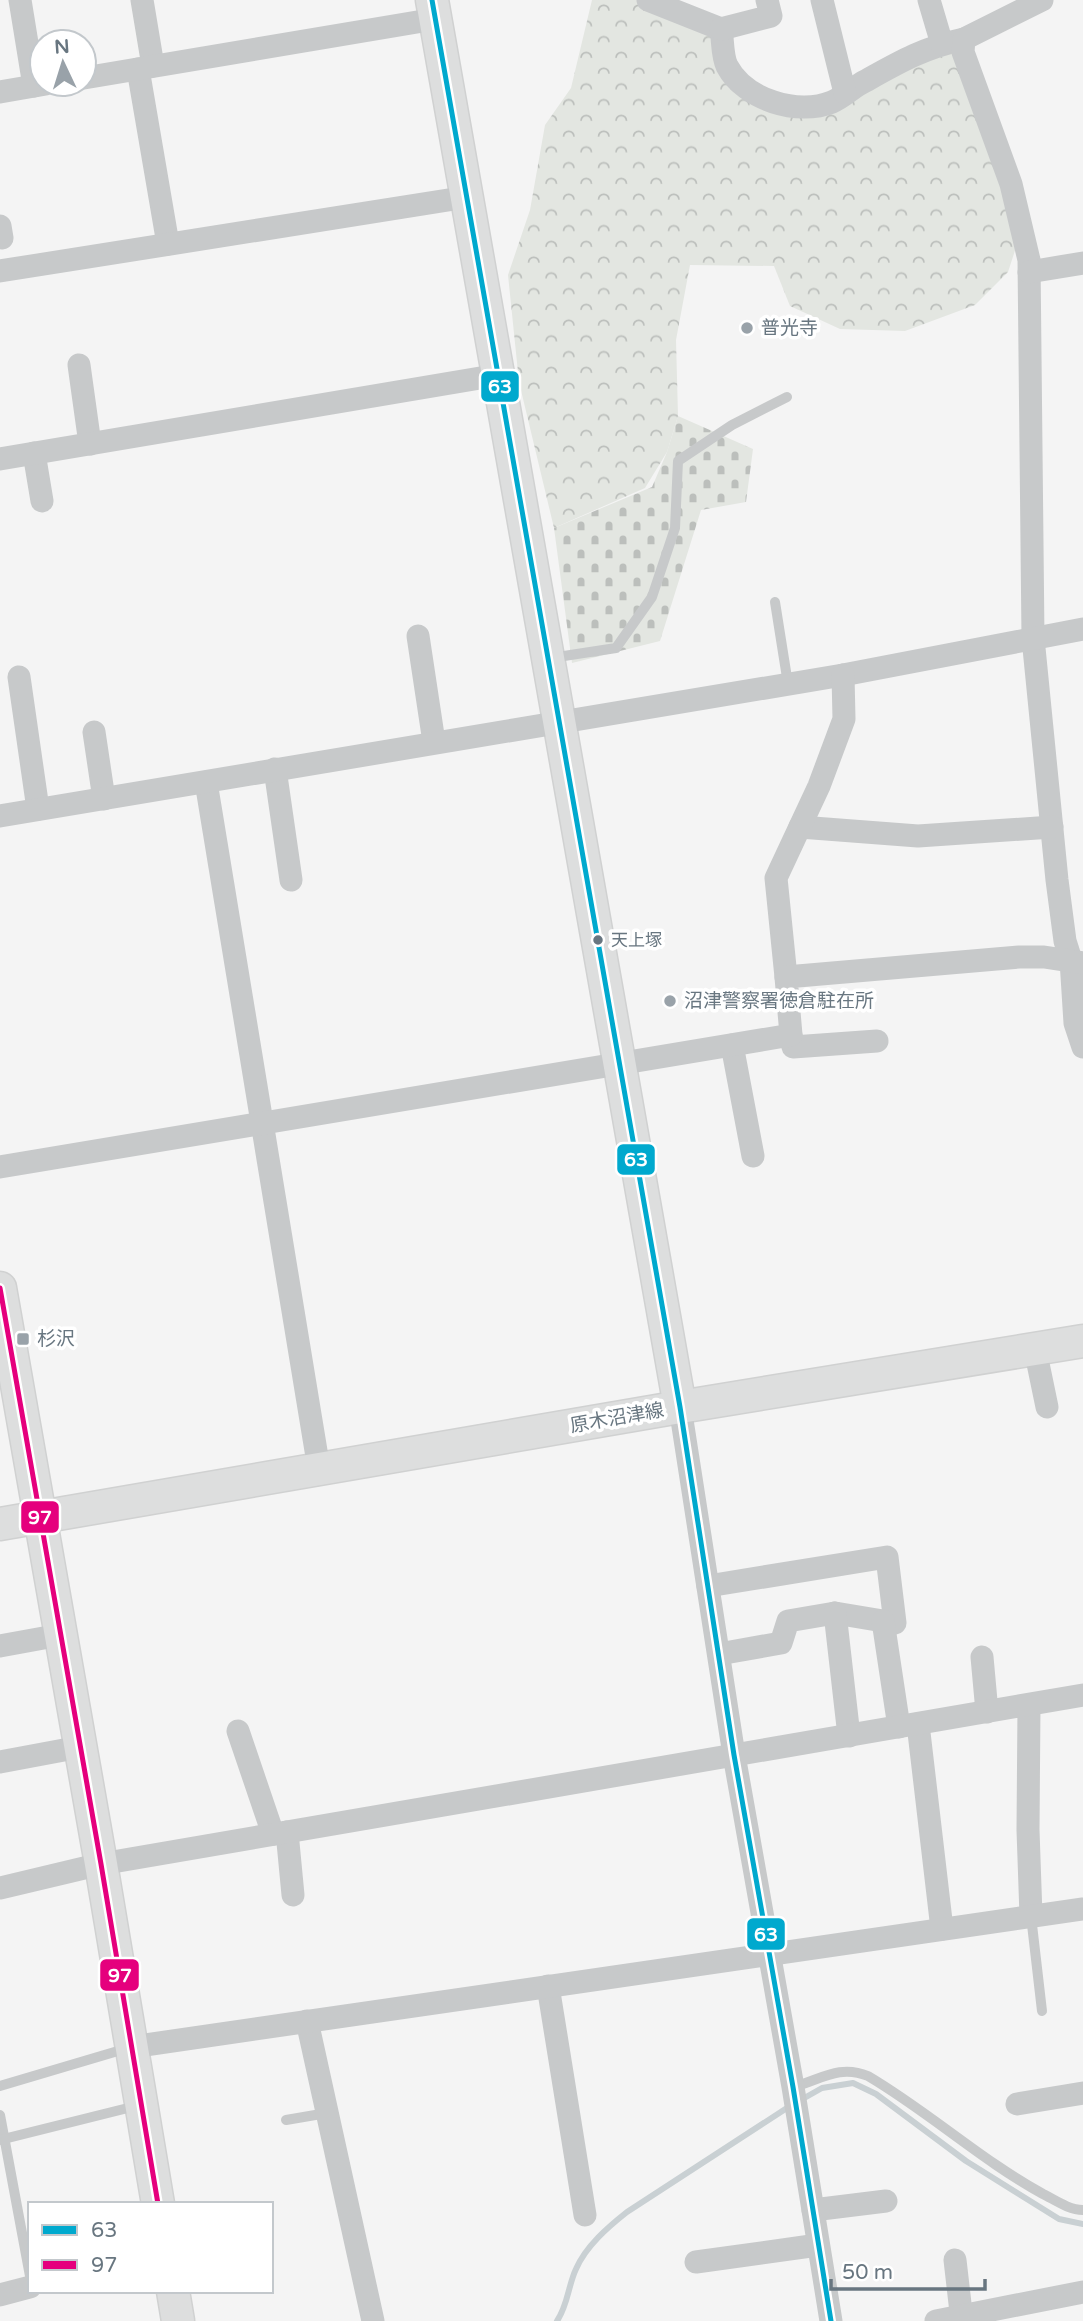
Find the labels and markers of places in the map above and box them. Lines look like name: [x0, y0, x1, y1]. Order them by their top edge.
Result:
place label: 普光寺: [761, 317, 818, 339]
marker: 普光寺: [739, 320, 755, 336]
place label: 天上塚: [611, 930, 662, 951]
marker: 天上塚: [591, 933, 605, 947]
place label: 沼津警察署徳倉駐在所: [684, 990, 874, 1012]
marker: 沼津警察署徳倉駐在所: [662, 993, 678, 1009]
place label: 杉沢: [37, 1328, 75, 1350]
marker: 杉沢: [15, 1331, 31, 1347]

